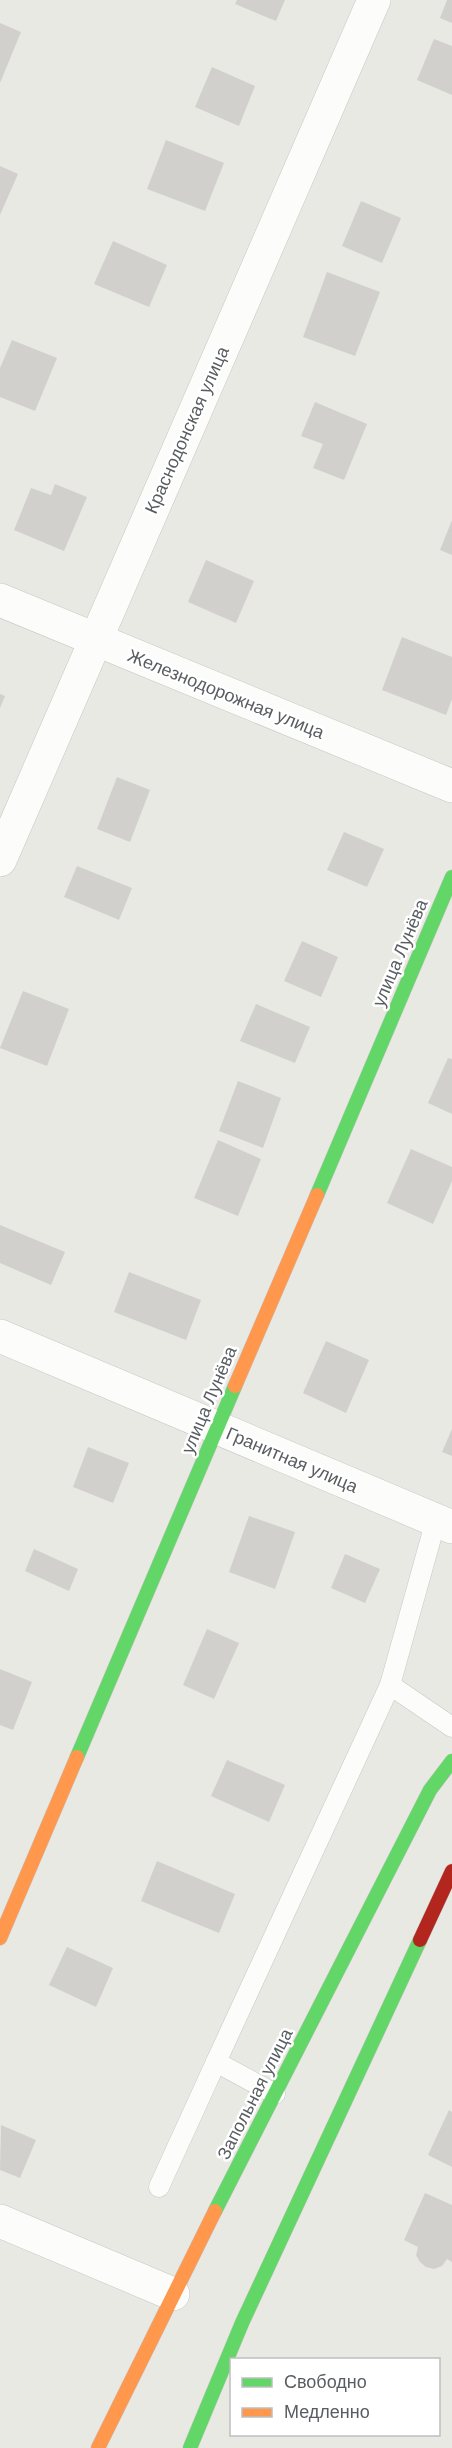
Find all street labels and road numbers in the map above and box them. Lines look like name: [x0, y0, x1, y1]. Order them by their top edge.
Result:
street label: Краснодонская улица: [139, 342, 235, 517]
street label: Железнодорожная улица: [124, 644, 329, 745]
street label: улица Лунёва: [367, 895, 434, 1010]
street label: улица Лунёва: [176, 1342, 243, 1457]
street label: Гранитная улица: [222, 1421, 362, 1499]
street label: Запольная улица: [212, 2023, 299, 2164]

